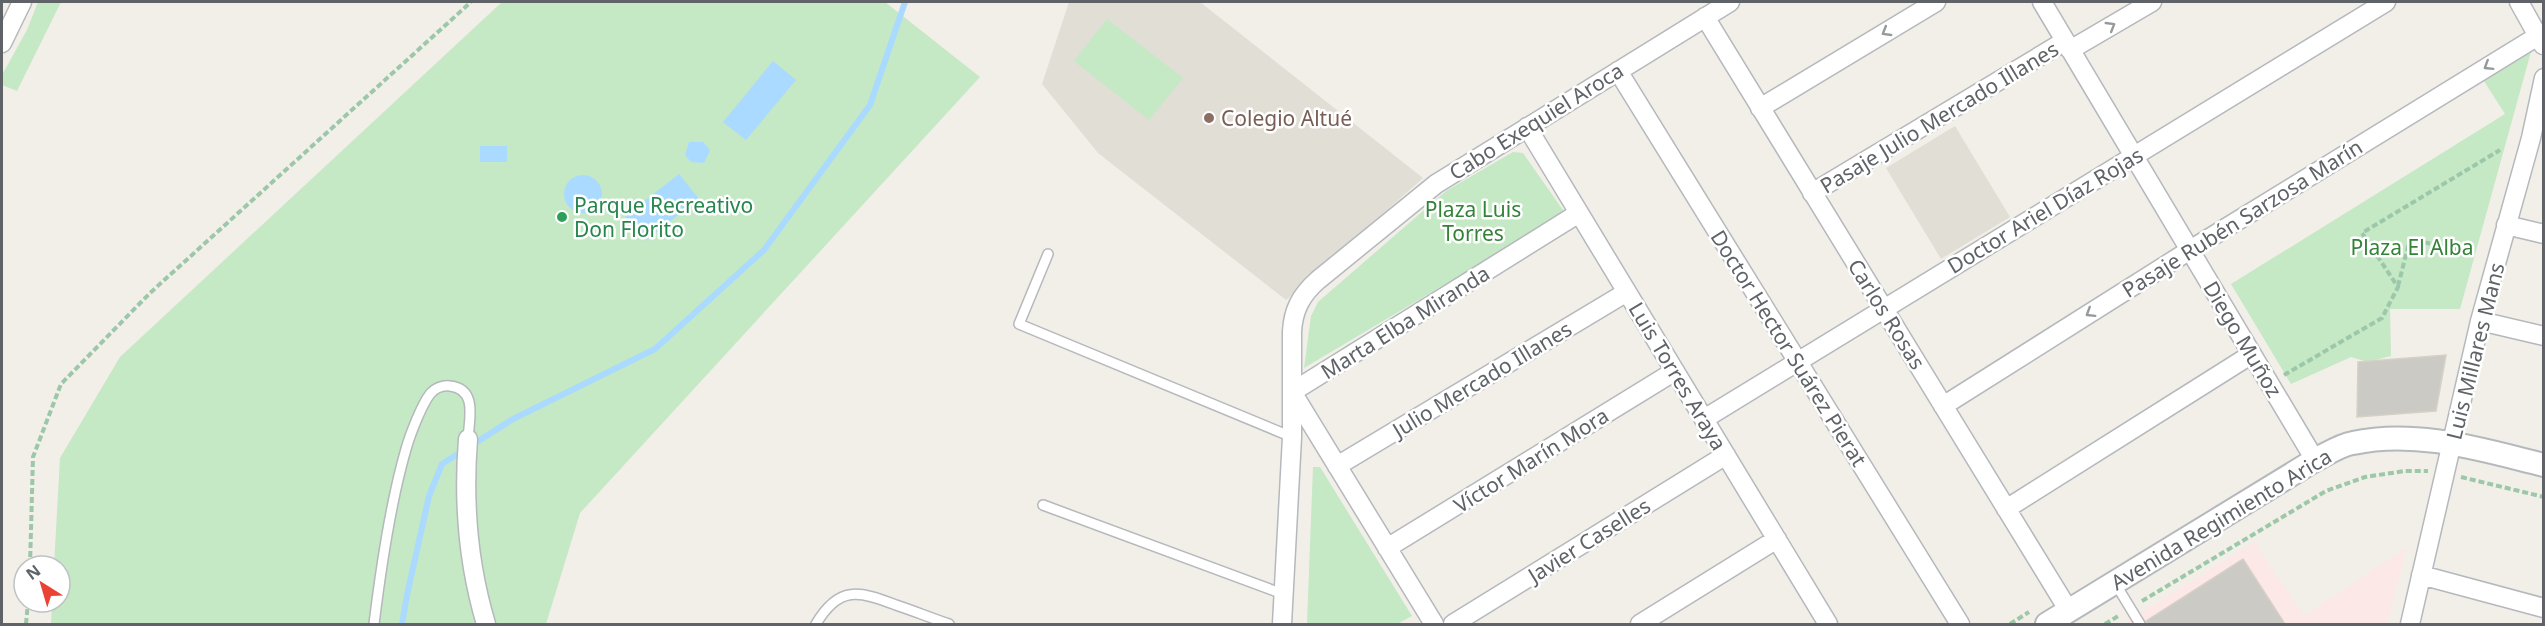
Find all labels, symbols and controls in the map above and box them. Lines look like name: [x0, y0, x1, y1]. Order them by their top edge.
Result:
one-way arrow: [2105, 21, 2115, 33]
one-way arrow: [1882, 24, 1892, 36]
street label: Pasaje Julio Mercado Illanes: [1815, 35, 2063, 199]
street label: Cabo Exequiel Aroca: [1444, 56, 1628, 186]
one-way arrow: [2484, 59, 2494, 71]
place label: Colegio Altué: [1221, 104, 1352, 132]
marker: Colegio Altué: [1202, 111, 1216, 125]
street label: Pasaje Rubén Sarzosa Marín: [2117, 132, 2367, 304]
street label: Doctor Ariel Díaz Rojas: [1942, 140, 2148, 280]
place label: Parque Recreativo Don Florito: [574, 191, 753, 243]
park label: Plaza Luis Torres: [1425, 195, 1521, 247]
marker: Parque Recreativo Don Florito: [555, 210, 569, 224]
street label: Doctor Hector Suárez Pierat: [1705, 225, 1874, 472]
park label: Plaza El Alba: [2350, 233, 2474, 261]
street label: Carlos Rosas: [1842, 254, 1932, 374]
street label: Marta Elba Miranda: [1315, 259, 1495, 385]
street label: Luis Millares Mans: [2439, 260, 2511, 442]
street label: Diego Muñoz: [2197, 276, 2289, 402]
street label: Luis Torres Araya: [1623, 297, 1733, 455]
one-way arrow: [2086, 305, 2096, 317]
street label: Julio Mercado Illanes: [1385, 314, 1577, 445]
street label: Víctor Marín Mora: [1448, 401, 1614, 519]
street label: Avenida Regimiento Arica: [2105, 442, 2337, 596]
street label: Javier Caselles: [1521, 491, 1655, 590]
north arrow: [12, 554, 72, 614]
text: N: [21, 559, 45, 585]

